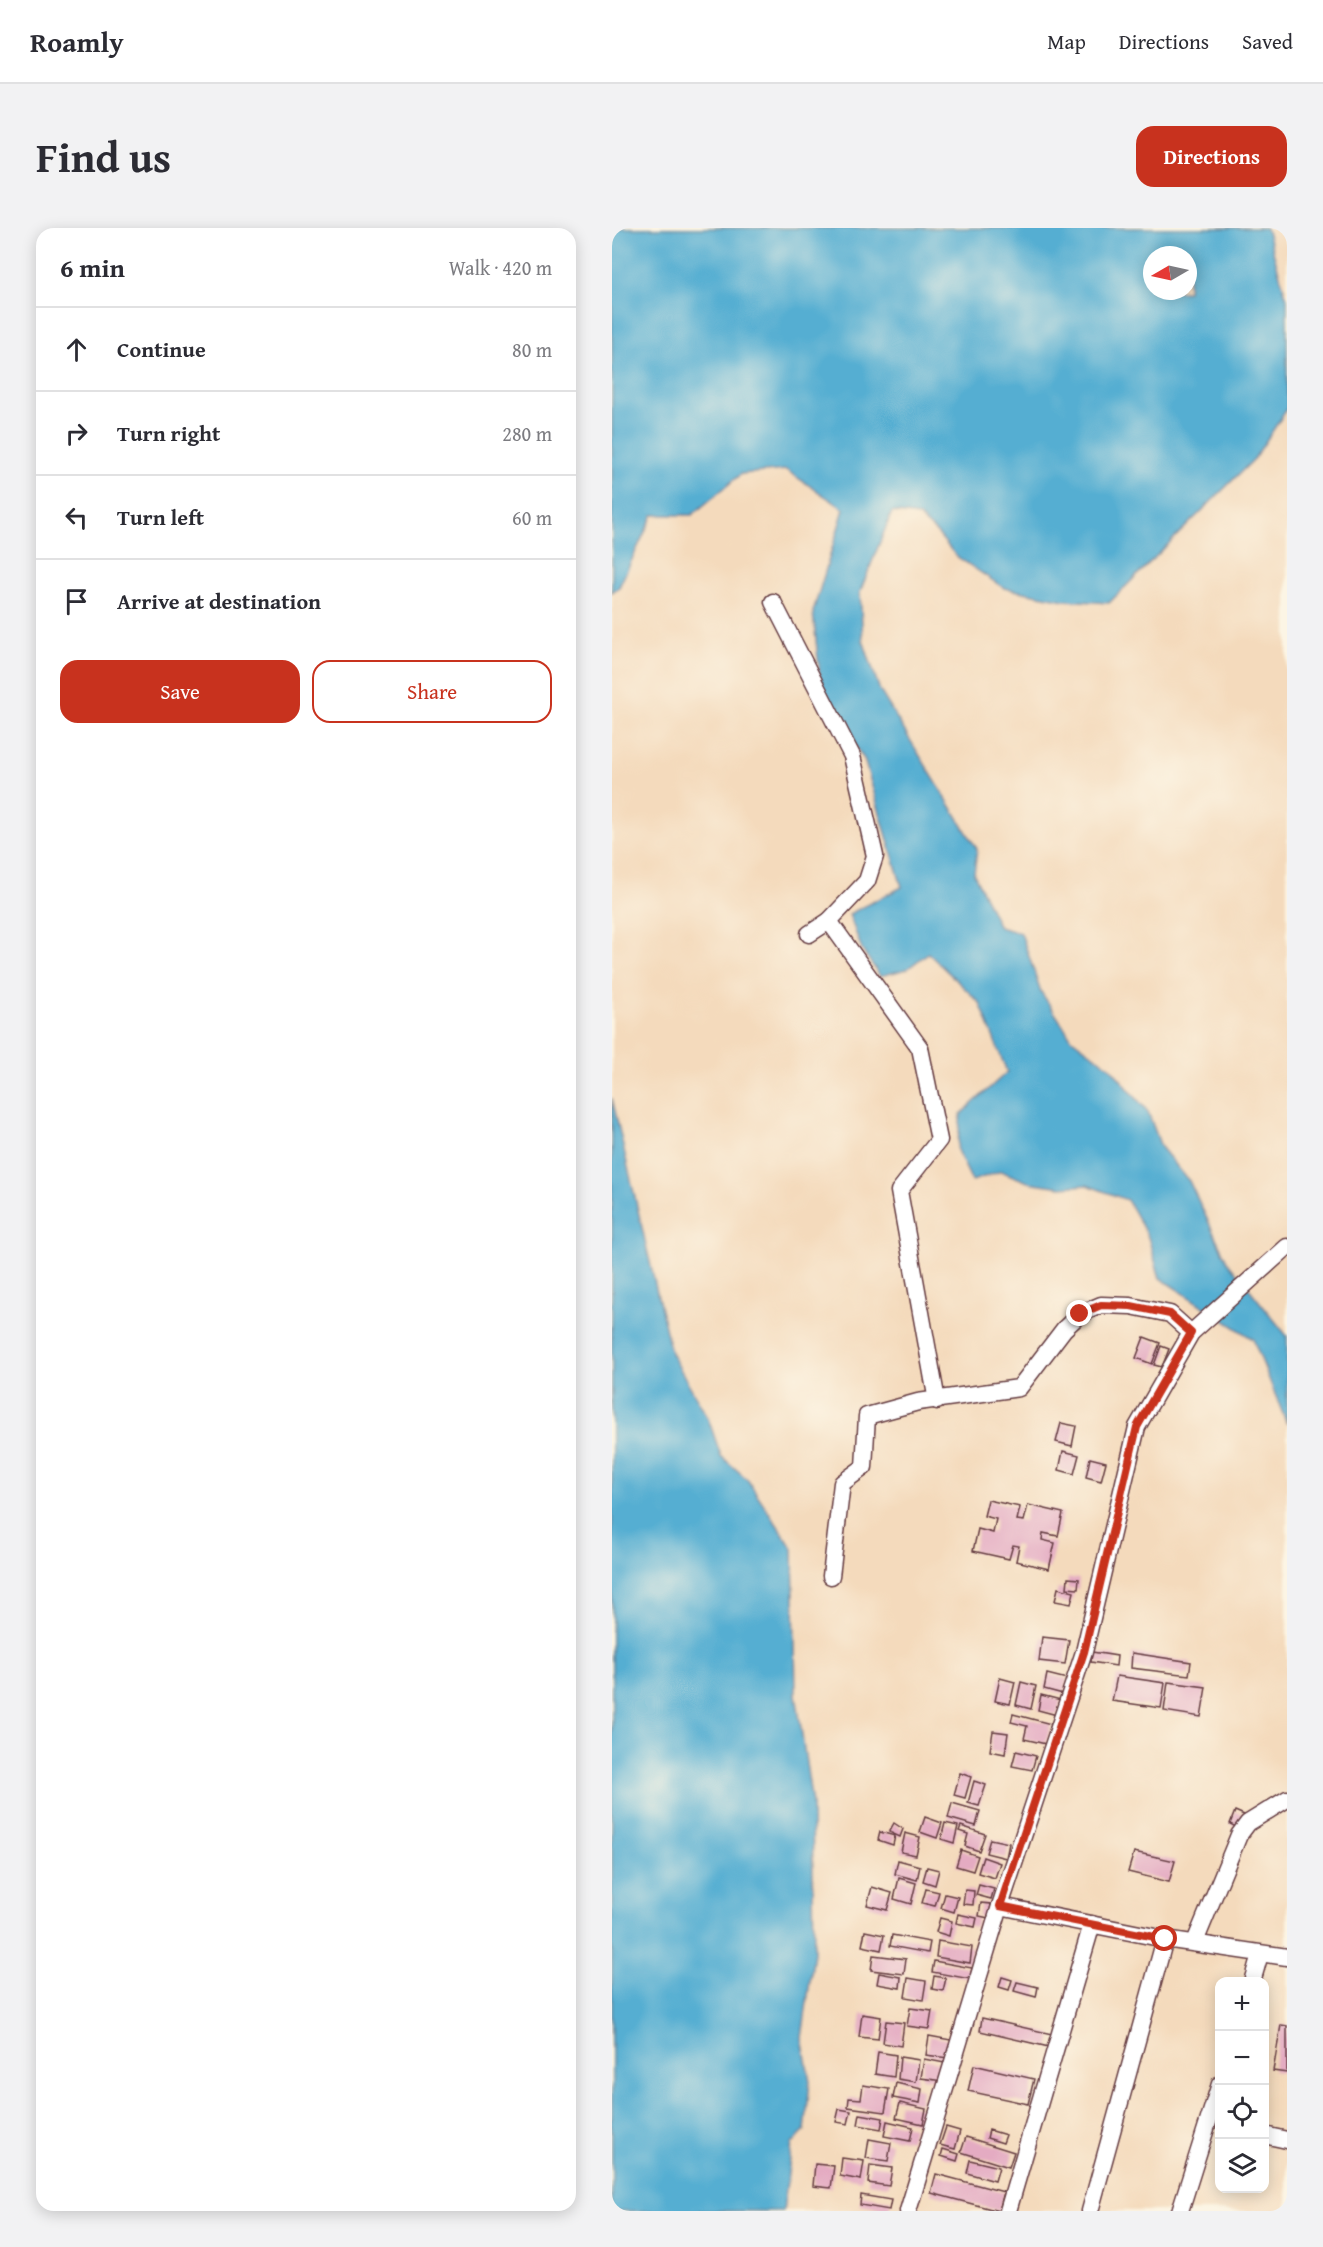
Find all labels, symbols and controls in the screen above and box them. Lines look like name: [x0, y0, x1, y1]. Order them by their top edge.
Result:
text: Roamly: [30, 21, 124, 62]
text: Map: [1047, 26, 1086, 57]
text: Directions: [1119, 26, 1209, 57]
text: Saved: [1242, 26, 1293, 57]
text: Find us: [36, 126, 171, 187]
button: Directions: [1136, 126, 1287, 187]
north arrow: [1143, 246, 1197, 300]
text: 6 min: [60, 248, 125, 287]
text: Walk · 420 m: [449, 253, 552, 282]
icon: ahead: [60, 333, 93, 366]
text: Continue: [117, 333, 206, 365]
text: 80 m: [512, 335, 552, 364]
icon: right: [60, 417, 93, 450]
text: Turn right: [117, 417, 220, 449]
text: 280 m: [502, 419, 552, 448]
icon: left: [60, 501, 93, 534]
text: Turn left: [117, 501, 204, 533]
text: 60 m: [512, 503, 552, 532]
icon: arrive: [60, 585, 93, 618]
text: Arrive at destination: [117, 585, 321, 617]
button: Save: [60, 660, 300, 723]
button: Share: [312, 660, 552, 723]
route end: [1066, 1300, 1092, 1326]
route start: [1151, 1925, 1177, 1951]
map controls: [1215, 1977, 1269, 2193]
button: +: [1215, 1977, 1269, 2031]
button: −: [1215, 2031, 1269, 2085]
button: locate: [1215, 2085, 1269, 2139]
button: layers: [1215, 2139, 1269, 2193]

